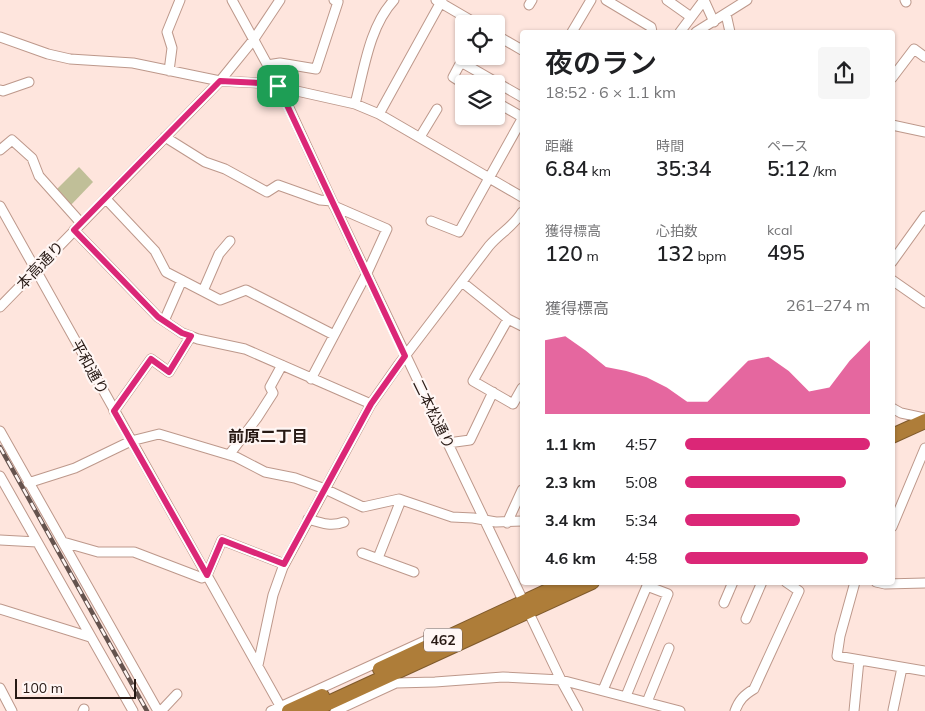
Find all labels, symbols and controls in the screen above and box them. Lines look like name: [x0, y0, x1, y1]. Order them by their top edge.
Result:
map controls: [455, 15, 505, 125]
button: locate: [455, 15, 505, 65]
text: 夜のラン: [545, 45, 657, 80]
button: share: [818, 47, 870, 99]
pin: [257, 65, 299, 107]
icon: arrive: [264, 72, 292, 100]
button: layers: [455, 75, 505, 125]
text: 18:52 · 6 × 1.1 km: [545, 82, 676, 102]
text: 距離: [545, 137, 573, 155]
text: 時間: [656, 137, 684, 155]
text: ペース: [767, 137, 808, 155]
text: 6.84: [545, 155, 588, 181]
text: 35:34: [656, 155, 711, 181]
text: 5:12: [767, 155, 810, 181]
text: km: [588, 162, 611, 180]
text: /km: [810, 162, 837, 180]
text: kcal: [767, 221, 793, 239]
text: 獲得標高: [545, 222, 601, 240]
text: 心拍数: [656, 222, 698, 240]
street label: 本高通り: [12, 237, 68, 293]
text: 495: [767, 239, 805, 265]
text: 120: [545, 240, 583, 266]
text: 132: [656, 240, 694, 266]
text: m: [583, 247, 599, 265]
text: bpm: [694, 247, 727, 265]
text: 261–274 m: [786, 295, 870, 315]
text: 獲得標高: [545, 298, 609, 318]
street label: 平和通り: [67, 336, 113, 398]
street label: 二本松通り: [409, 376, 459, 452]
district label: 前原二丁目: [228, 426, 308, 446]
text: 1.1 km: [545, 434, 596, 454]
text: 4:57: [625, 434, 657, 454]
text: 2.3 km: [545, 472, 596, 492]
text: 5:08: [625, 472, 657, 492]
text: 3.4 km: [545, 510, 596, 530]
text: 5:34: [625, 510, 657, 530]
text: 4.6 km: [545, 548, 596, 568]
text: 4:58: [625, 548, 657, 568]
road number: 462: [424, 628, 462, 652]
scale bar: [15, 676, 136, 699]
text: 100 m: [22, 679, 63, 697]

